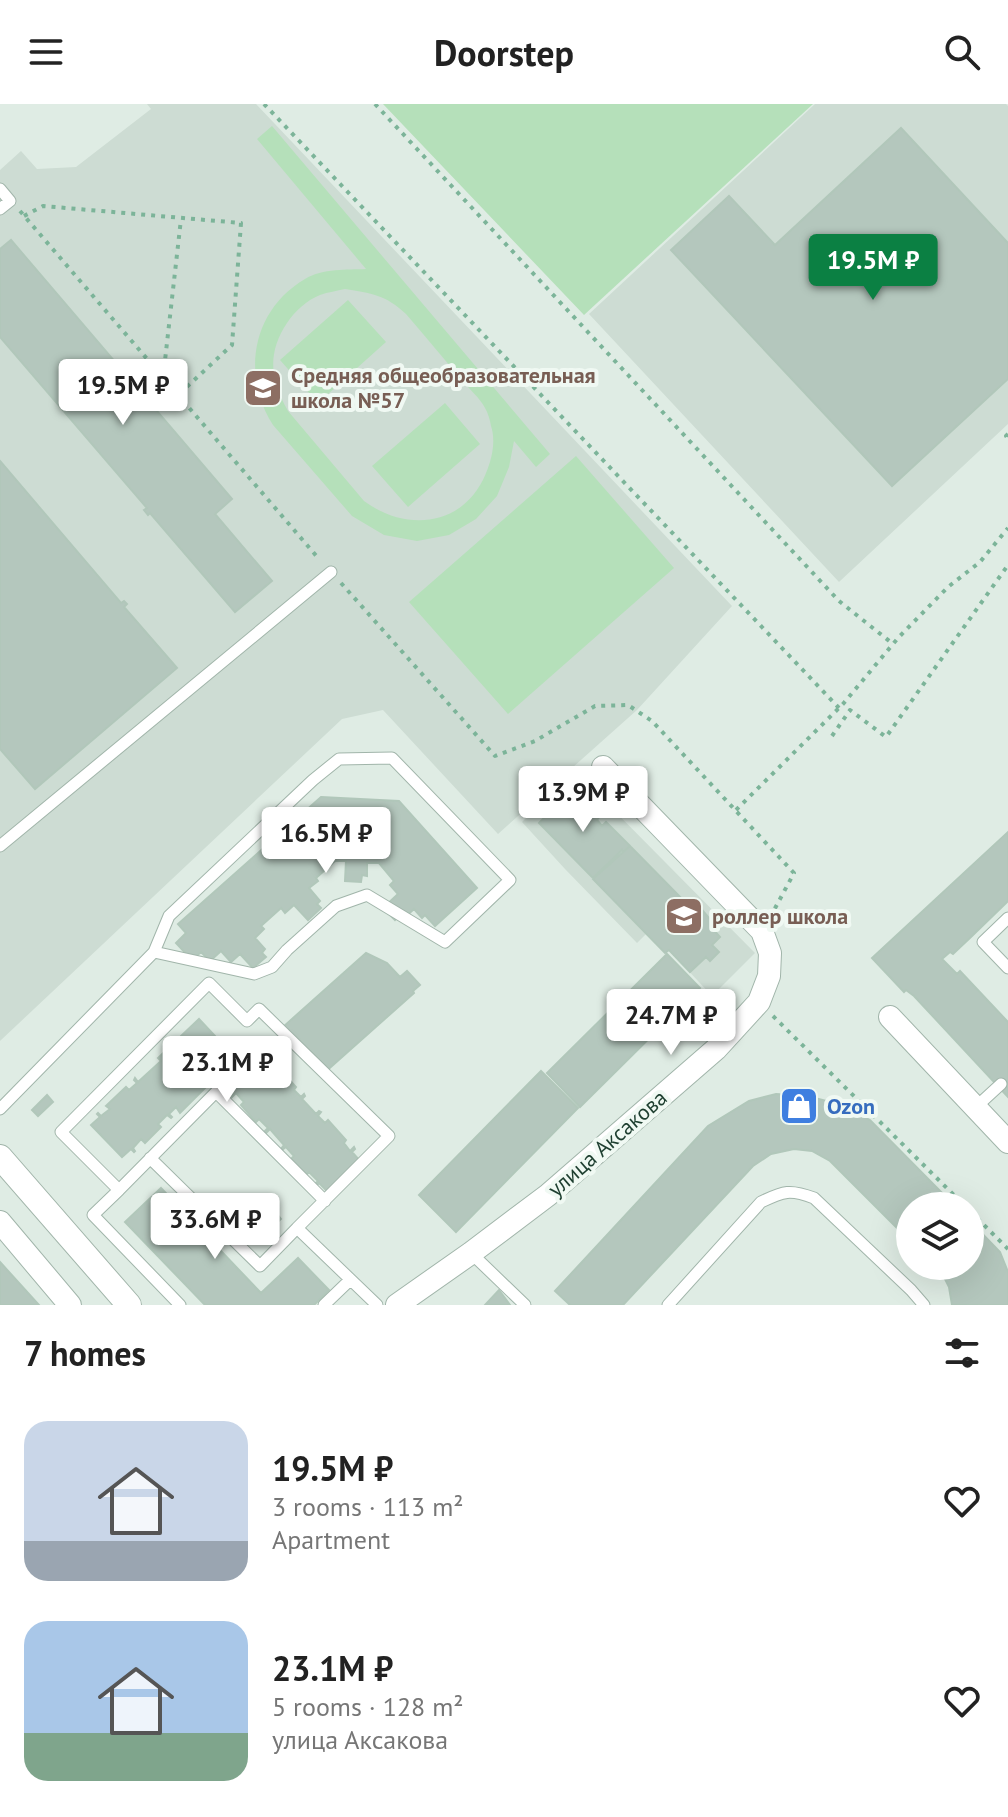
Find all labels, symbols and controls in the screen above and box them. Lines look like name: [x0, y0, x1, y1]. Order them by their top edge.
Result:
text: Doorstep: [434, 29, 574, 76]
icon: menu: [24, 30, 68, 74]
icon: search: [940, 30, 984, 74]
pin: 19.5M ₽: [799, 234, 947, 302]
text: 19.5M ₽: [827, 243, 919, 276]
pin: 19.5M ₽: [49, 359, 197, 427]
place label: Средняя общеобразовательная школа №57: [291, 361, 596, 414]
school or university icon: Средняя общеобразовательная школа №57: [242, 367, 284, 409]
text: 19.5M ₽: [77, 368, 169, 401]
pin: 13.9M ₽: [509, 766, 657, 834]
text: 13.9M ₽: [537, 775, 629, 808]
pin: 16.5M ₽: [252, 807, 400, 875]
text: 16.5M ₽: [280, 816, 372, 849]
school or university icon: роллер школа: [663, 895, 705, 937]
place label: роллер школа: [712, 902, 848, 930]
pin: 24.7M ₽: [597, 989, 745, 1057]
text: 24.7M ₽: [625, 998, 717, 1031]
pin: 23.1M ₽: [153, 1036, 301, 1104]
text: 23.1M ₽: [181, 1045, 273, 1078]
street label: улица Аксакова: [542, 1084, 672, 1202]
shop icon: Ozon: [778, 1085, 820, 1127]
place label: Ozon: [827, 1092, 875, 1120]
map controls: [896, 1192, 984, 1280]
button: layers: [896, 1192, 984, 1280]
pin: 33.6M ₽: [141, 1193, 289, 1261]
text: 33.6M ₽: [169, 1202, 261, 1235]
text: 7 homes: [24, 1331, 146, 1375]
icon: filters: [940, 1331, 984, 1375]
text: 19.5M ₽: [272, 1446, 393, 1490]
icon: home: [88, 1453, 184, 1549]
icon: heart: [940, 1479, 984, 1523]
text: 3 rooms · 113 m²: [272, 1490, 464, 1523]
text: Apartment: [272, 1523, 390, 1556]
text: 23.1M ₽: [272, 1646, 393, 1690]
icon: home: [88, 1653, 184, 1749]
icon: heart: [940, 1679, 984, 1723]
text: 5 rooms · 128 m²: [272, 1690, 464, 1723]
text: улица Аксакова: [272, 1723, 448, 1756]

